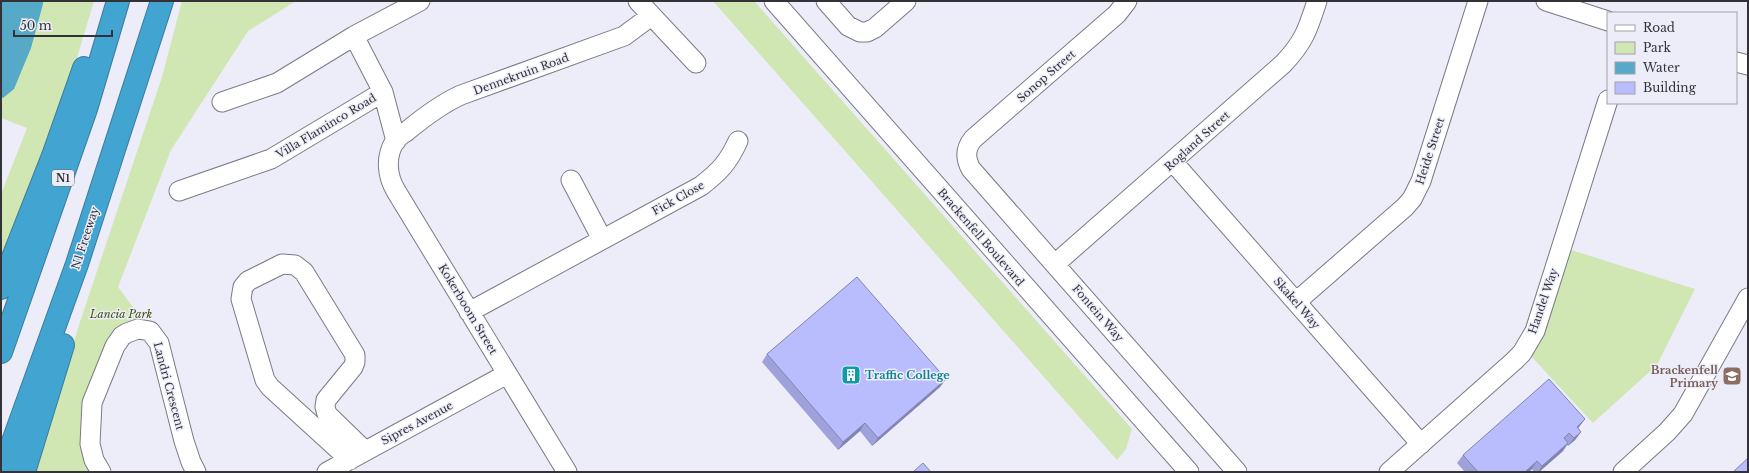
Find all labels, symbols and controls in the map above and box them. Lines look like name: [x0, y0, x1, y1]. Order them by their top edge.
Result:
scale bar: [14, 12, 112, 38]
legend: [1607, 12, 1737, 104]
text: 50 m: [20, 18, 52, 33]
text: Road: [1643, 20, 1675, 35]
text: Park: [1643, 40, 1671, 55]
street label: Sonop Street: [1014, 46, 1079, 105]
street label: Dennekruin Road: [471, 50, 571, 98]
text: Water: [1642, 60, 1680, 75]
text: Building: [1643, 80, 1697, 95]
street label: Villa Flaminco Road: [273, 90, 379, 162]
street label: Rogland Street: [1161, 107, 1233, 174]
street label: Heide Street: [1413, 115, 1448, 186]
road number: N1: [52, 170, 74, 186]
street label: Fick Close: [649, 178, 707, 218]
street label: Brackenfell Boulevard: [935, 185, 1028, 289]
street label: N1 Freeway: [68, 205, 102, 271]
street label: Kokerboom Street: [435, 261, 501, 357]
street label: Handel Way: [1525, 266, 1561, 336]
street label: Skakel Way: [1271, 274, 1323, 332]
street label: Fontein Way: [1069, 282, 1127, 344]
park label: Lancia Park: [89, 307, 153, 321]
street label: Landri Crescent: [151, 341, 188, 432]
place label: Brackenfell Primary: [1651, 363, 1719, 390]
building icon: Traffic College: [840, 364, 862, 386]
school or university icon: Brackenfell Primary: [1721, 365, 1743, 387]
place label: Traffic College: [865, 368, 950, 382]
street label: Sipres Avenue: [379, 398, 455, 448]

